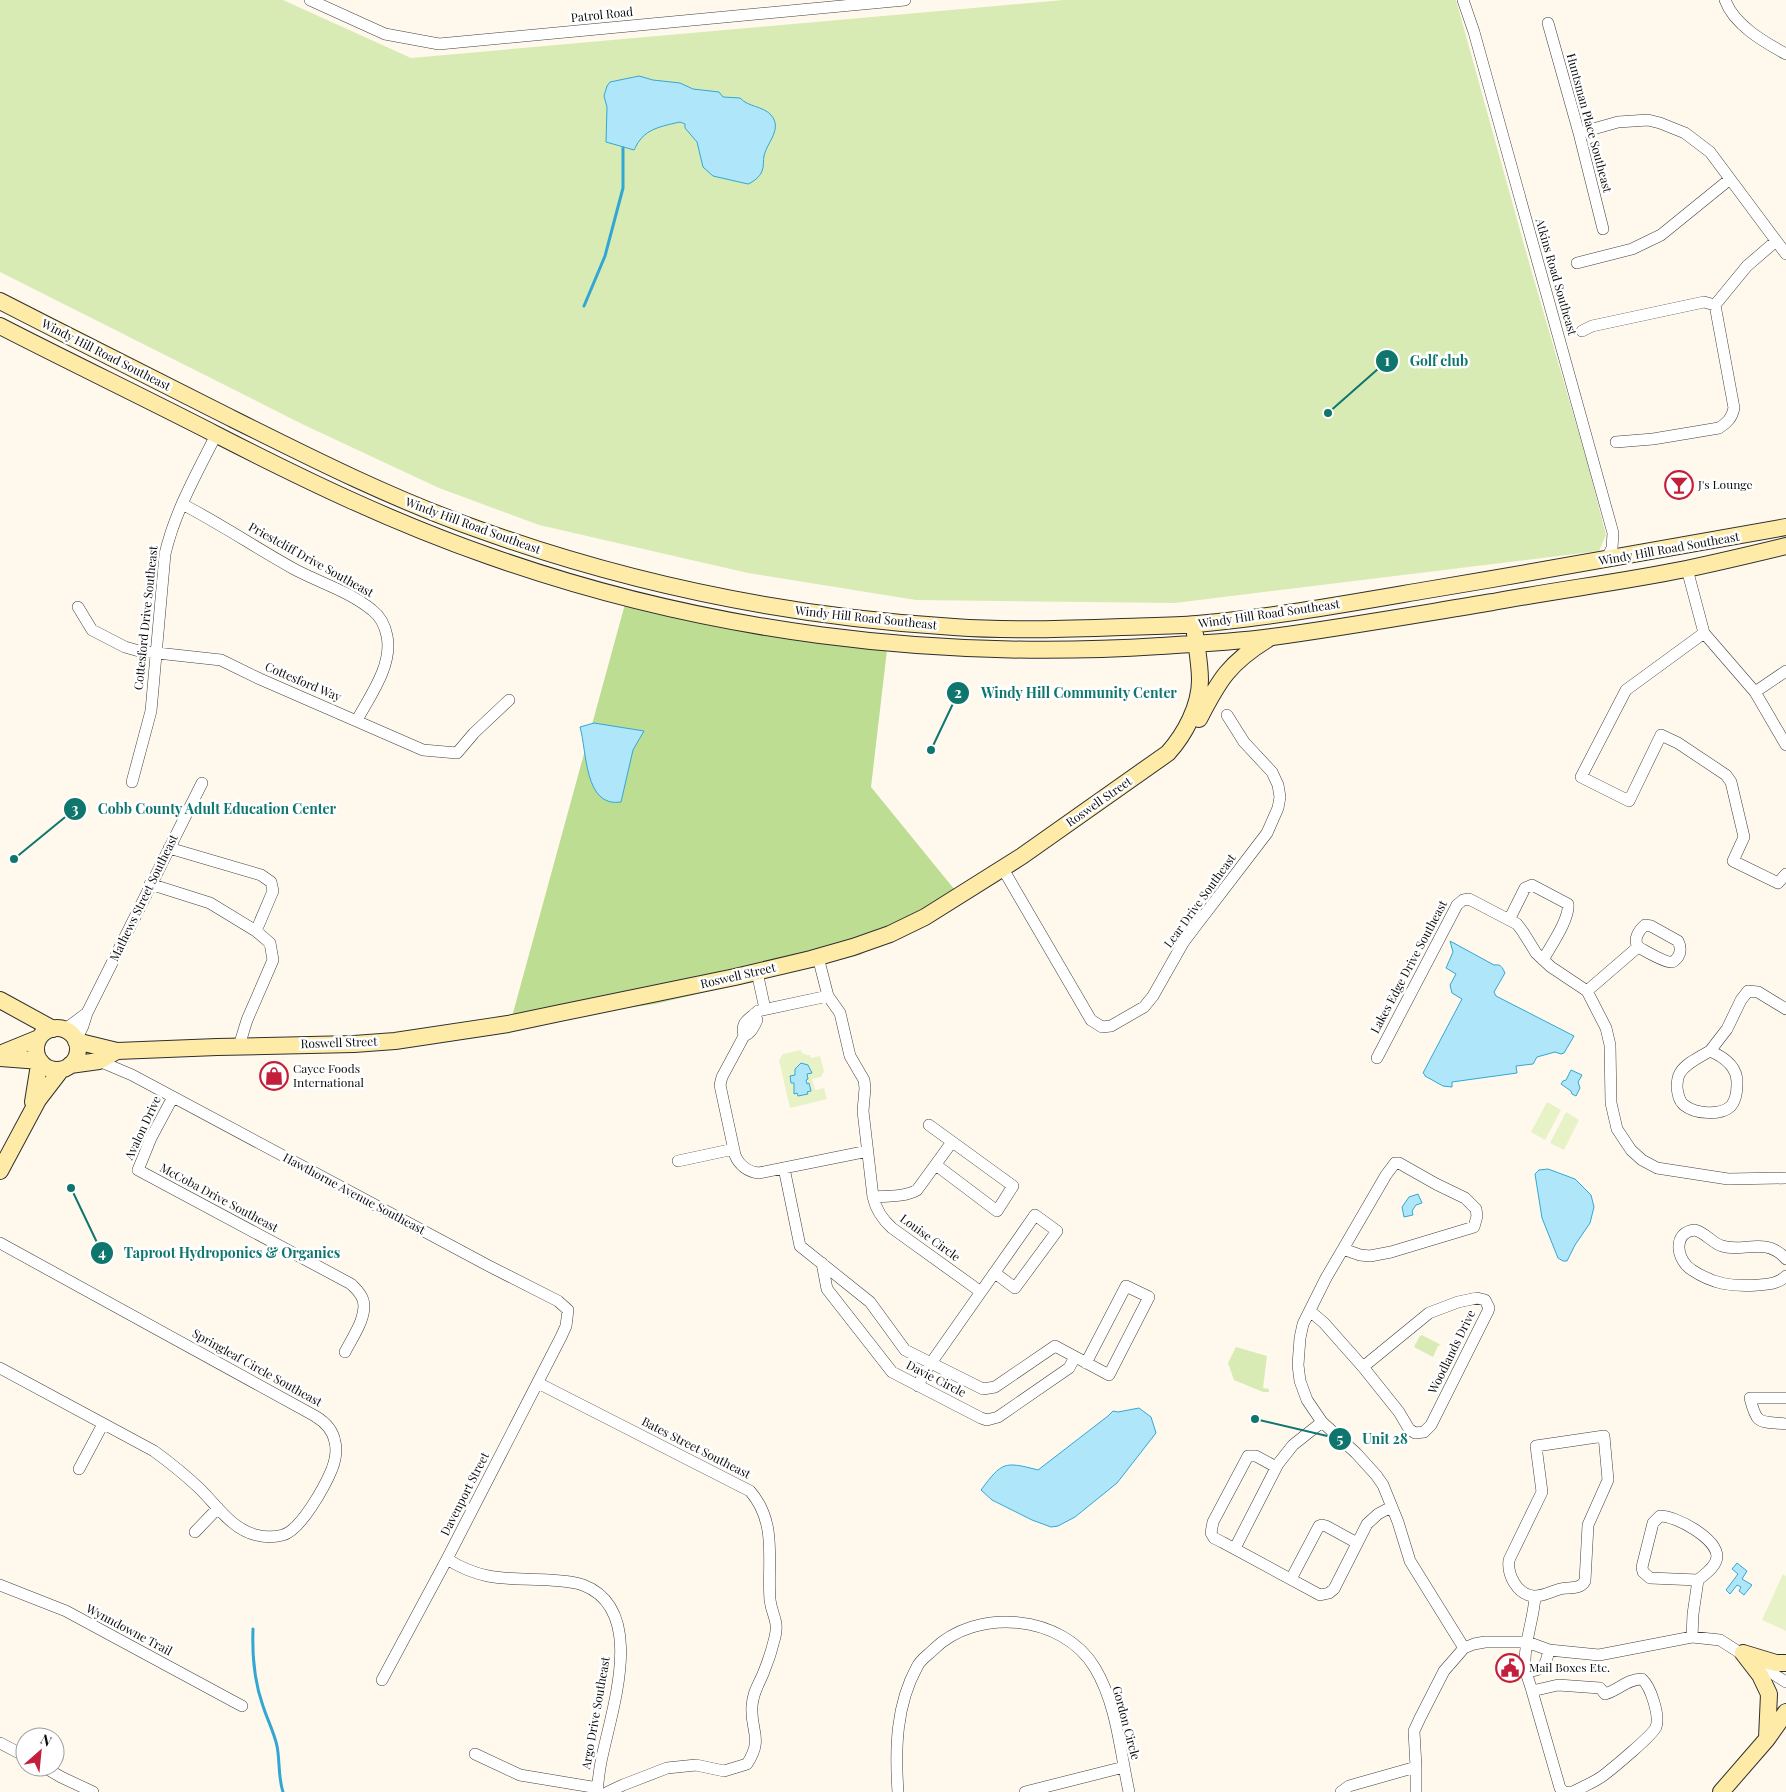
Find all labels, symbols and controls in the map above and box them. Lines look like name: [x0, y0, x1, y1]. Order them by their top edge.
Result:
street label: Patrol Road: [570, 3, 634, 25]
street label: Huntsman Place Southeast: [1564, 51, 1616, 195]
street label: Atkins Road Southeast: [1532, 216, 1581, 338]
street label: Windy Hill Road Southeast: [38, 314, 174, 394]
callout: Golf club: [1375, 346, 1478, 375]
text: 1: [1384, 350, 1390, 370]
text: Golf club: [1410, 351, 1468, 370]
bar icon: J's Lounge: [1664, 470, 1694, 500]
place label: J's Lounge: [1697, 476, 1752, 492]
street label: Windy Hill Road Southeast: [403, 493, 544, 557]
street label: Priestcliff Drive Southeast: [246, 518, 377, 601]
street label: Windy Hill Road Southeast: [1596, 528, 1741, 568]
street label: Cottesford Drive Southeast: [129, 544, 161, 691]
street label: Windy Hill Road Southeast: [1196, 595, 1341, 631]
street label: Windy Hill Road Southeast: [793, 601, 939, 632]
street label: Cottesford Way: [263, 658, 344, 704]
callout: Windy Hill Community Center: [946, 679, 1187, 708]
text: 2: [954, 682, 962, 702]
text: Windy Hill Community Center: [980, 683, 1177, 702]
street label: Roswell Street: [1062, 772, 1135, 830]
callout: Cobb County Adult Education Center: [62, 795, 347, 824]
text: 3: [71, 798, 79, 818]
text: Cobb County Adult Education Center: [98, 799, 337, 818]
street label: Mathews Street Southeast: [105, 831, 181, 964]
street label: Lear Drive Southeast: [1160, 850, 1239, 951]
street label: Lakes Edge Drive Southeast: [1366, 897, 1450, 1036]
street label: Roswell Street: [698, 958, 778, 991]
street label: Roswell Street: [300, 1033, 378, 1051]
place label: Cayce Foods International: [293, 1060, 365, 1090]
shop icon: Cayce Foods International: [259, 1061, 289, 1091]
street label: Avalon Drive: [120, 1093, 164, 1163]
street label: Hawthorne Avenue Southeast: [281, 1149, 429, 1238]
street label: McCoba Drive Southeast: [158, 1159, 282, 1235]
street label: Louise Circle: [897, 1210, 964, 1264]
callout: Taproot Hydroponics & Organics: [89, 1238, 350, 1267]
text: 4: [98, 1242, 106, 1262]
text: Taproot Hydroponics & Organics: [124, 1243, 340, 1262]
street label: Woodlands Drive: [1423, 1307, 1478, 1397]
street label: Springleaf Circle Southeast: [190, 1325, 326, 1410]
street label: Davie Circle: [904, 1356, 969, 1400]
street label: Bates Street Southeast: [639, 1413, 754, 1482]
callout: Unit 28: [1327, 1424, 1418, 1453]
text: 5: [1337, 1428, 1344, 1448]
text: Unit 28: [1362, 1429, 1408, 1448]
street label: Davenport Street: [436, 1448, 492, 1538]
street label: Wynndowne Trail: [83, 1599, 176, 1659]
public building icon: Mail Boxes Etc.: [1495, 1653, 1525, 1683]
street label: Argo Drive Southeast: [577, 1655, 613, 1771]
place label: Mail Boxes Etc.: [1529, 1659, 1610, 1675]
street label: Gordon Circle: [1109, 1684, 1145, 1761]
north arrow: [15, 1727, 65, 1777]
text: N: [37, 1729, 55, 1751]

